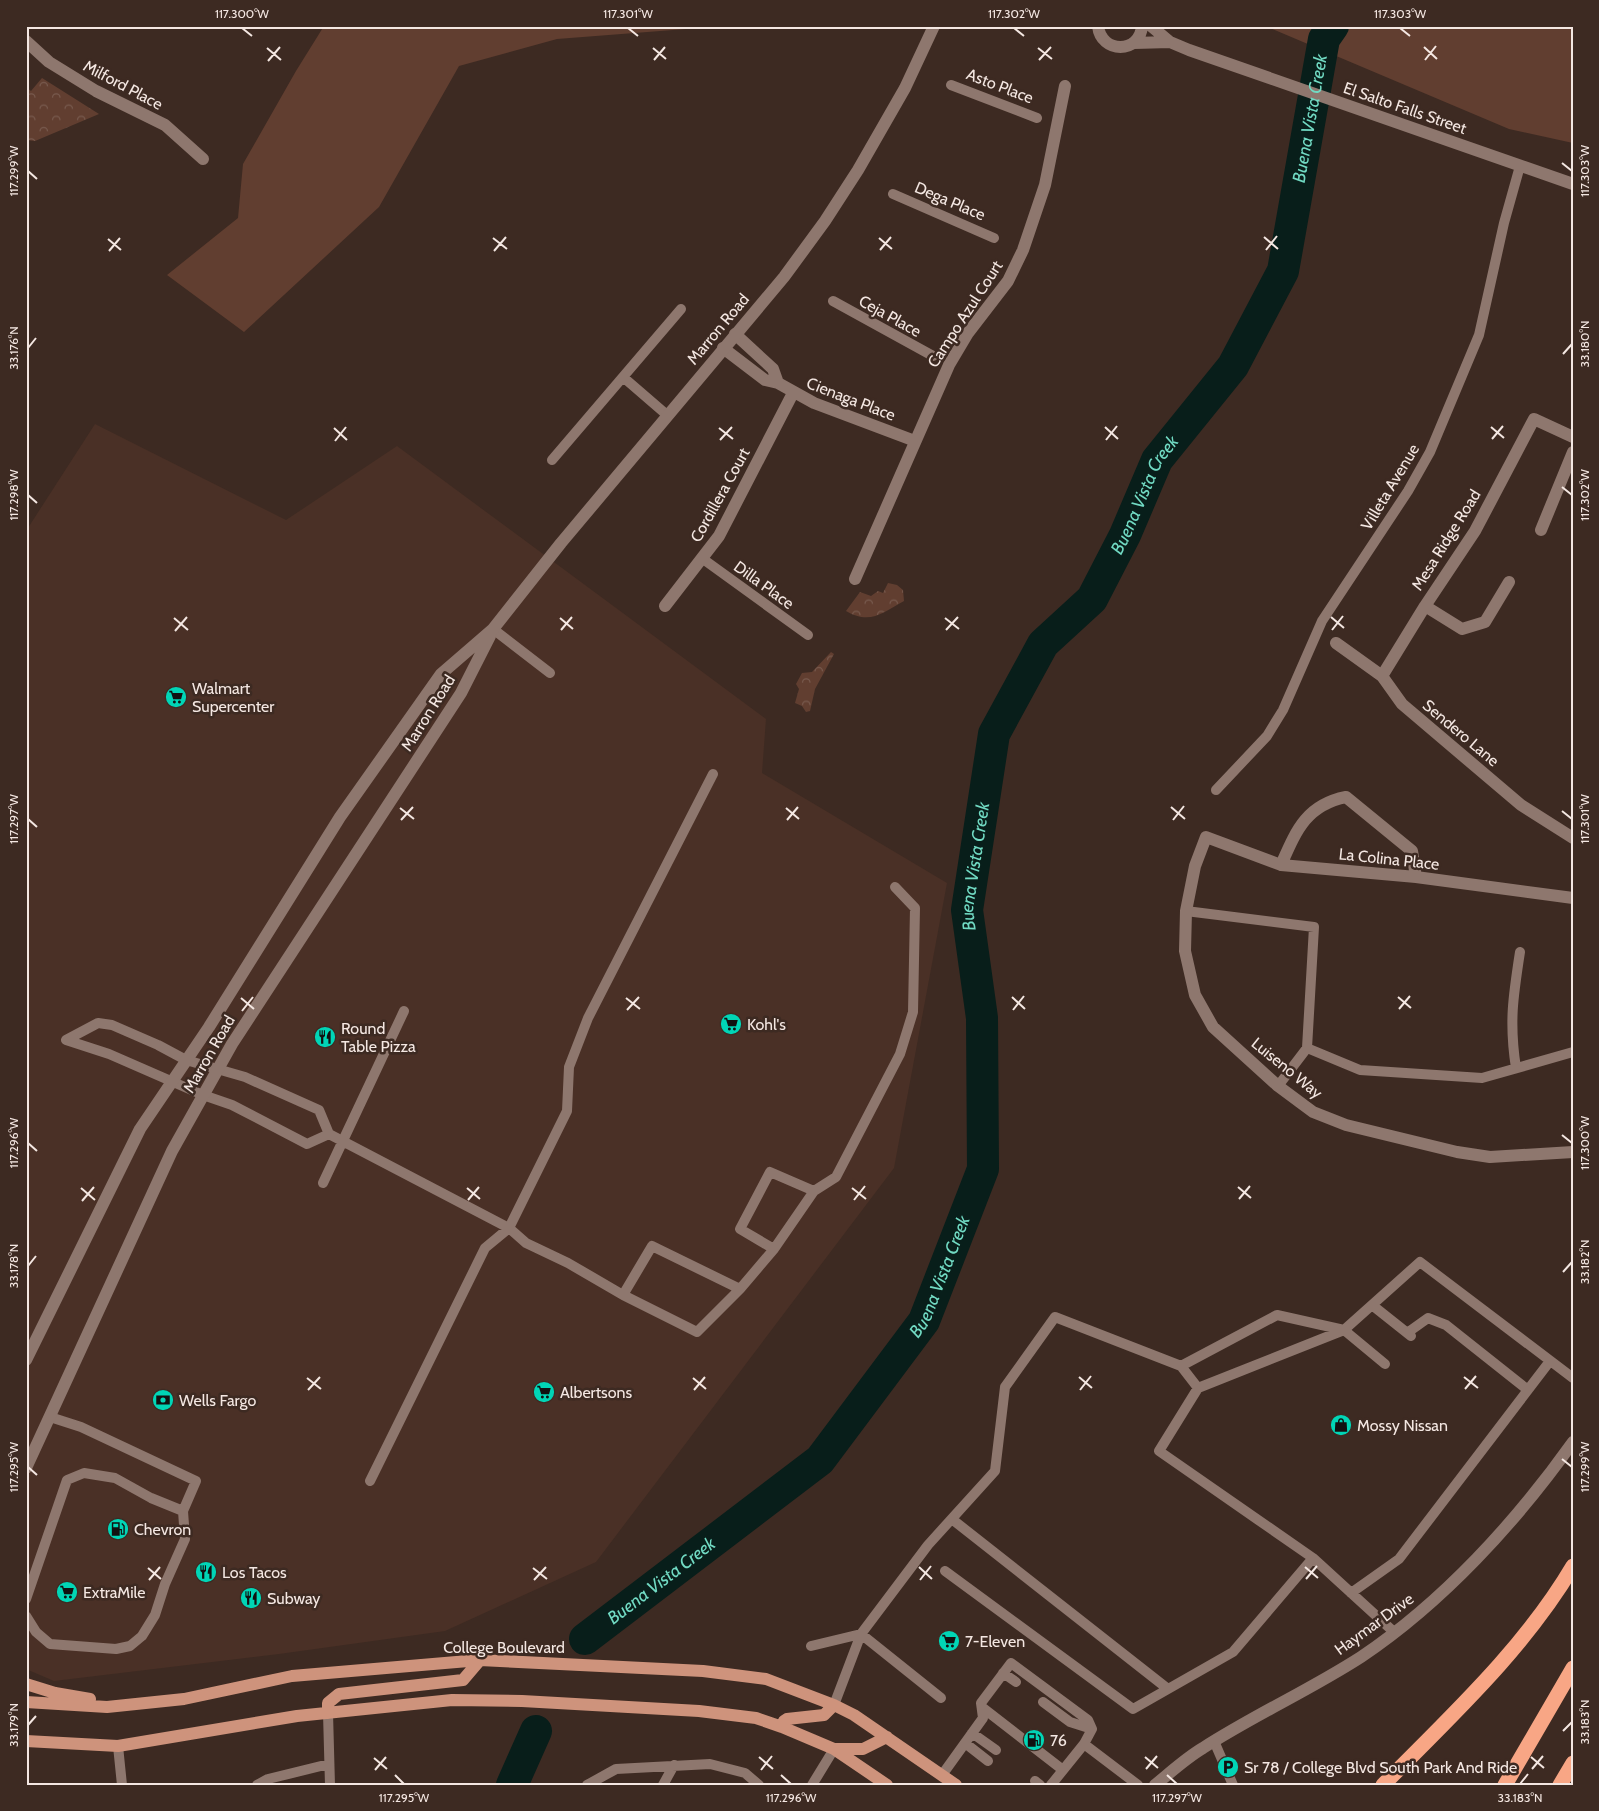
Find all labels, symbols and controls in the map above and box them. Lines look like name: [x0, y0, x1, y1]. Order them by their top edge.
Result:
text: 117.300°W: [215, 6, 270, 21]
text: 117.301°W: [603, 6, 653, 21]
text: 117.302°W: [988, 6, 1041, 21]
text: 117.303°W: [1374, 6, 1427, 21]
water label: Buena Vista Creek: [1288, 51, 1332, 184]
street label: Milford Place: [80, 56, 166, 114]
street label: Asto Place: [964, 65, 1036, 107]
street label: El Salto Falls Street: [1341, 78, 1470, 138]
text: 117.303°W: [1577, 144, 1592, 197]
text: 117.299°W: [6, 145, 21, 196]
street label: Dega Place: [912, 178, 988, 224]
street label: Campo Azul Court: [923, 257, 1007, 371]
street label: Marron Road: [683, 290, 753, 368]
street label: Ceja Place: [855, 291, 925, 341]
text: 33.180°N: [1577, 321, 1592, 367]
text: 33.176°N: [6, 326, 21, 370]
street label: Cienaga Place: [804, 373, 898, 425]
water label: Buena Vista Creek: [1106, 430, 1184, 558]
street label: Villeta Avenue: [1357, 441, 1423, 533]
street label: Cordillera Court: [686, 444, 754, 545]
text: 117.302°W: [1577, 468, 1592, 521]
text: 117.298°W: [6, 469, 21, 521]
street label: Mesa Ridge Road: [1407, 486, 1485, 594]
street label: Dilla Place: [730, 557, 798, 613]
street label: Marron Road: [397, 671, 459, 755]
place label: Walmart Supercenter: [192, 679, 275, 716]
supermarket icon: Walmart Supercenter: [164, 685, 188, 709]
street label: Sendero Lane: [1419, 696, 1503, 770]
text: 117.297°W: [6, 793, 21, 844]
text: 117.301°W: [1577, 794, 1592, 844]
water label: Buena Vista Creek: [956, 799, 995, 932]
street label: La Colina Place: [1338, 844, 1440, 874]
street label: Marron Road: [179, 1012, 239, 1096]
supermarket icon: Kohl's: [719, 1012, 743, 1036]
place label: Kohl's: [747, 1015, 786, 1034]
place label: Round Table Pizza: [341, 1019, 416, 1056]
restaurant icon: Round Table Pizza: [313, 1025, 337, 1049]
street label: Luiseno Way: [1248, 1034, 1326, 1102]
text: 117.300°W: [1577, 1115, 1592, 1170]
text: 117.296°W: [6, 1117, 21, 1168]
water label: Buena Vista Creek: [904, 1211, 975, 1342]
text: 33.182°N: [1577, 1240, 1592, 1284]
text: 33.178°N: [6, 1244, 21, 1288]
supermarket icon: Albertsons: [532, 1380, 556, 1404]
place label: Albertsons: [560, 1383, 632, 1402]
bank icon: Wells Fargo: [151, 1388, 175, 1412]
place label: Wells Fargo: [179, 1391, 257, 1410]
shop icon: Mossy Nissan: [1329, 1413, 1353, 1437]
place label: Mossy Nissan: [1357, 1416, 1448, 1435]
text: 117.295°W: [6, 1441, 21, 1492]
text: 117.299°W: [1577, 1441, 1592, 1492]
fuel station icon: Chevron: [106, 1517, 130, 1541]
place label: Chevron: [134, 1520, 191, 1539]
water label: Buena Vista Creek: [603, 1532, 721, 1629]
restaurant icon: Los Tacos: [194, 1560, 218, 1584]
place label: Los Tacos: [222, 1563, 287, 1582]
supermarket icon: ExtraMile: [55, 1580, 79, 1604]
place label: ExtraMile: [83, 1583, 145, 1602]
restaurant icon: Subway: [239, 1586, 263, 1610]
place label: Subway: [267, 1589, 320, 1608]
street label: Haymar Drive: [1331, 1589, 1417, 1659]
supermarket icon: 7-Eleven: [937, 1629, 961, 1653]
place label: 7-Eleven: [965, 1632, 1025, 1651]
street label: College Boulevard: [443, 1638, 565, 1657]
text: 33.183°N: [1577, 1700, 1592, 1744]
text: 33.179°N: [6, 1703, 21, 1747]
fuel station icon: 76: [1022, 1728, 1046, 1752]
place label: 76: [1050, 1731, 1067, 1750]
parking icon: Sr 78 / College Blvd South Park And Ride: [1216, 1755, 1240, 1779]
place label: Sr 78 / College Blvd South Park And Ride: [1244, 1758, 1517, 1777]
text: 117.295°W: [379, 1790, 430, 1805]
text: 117.296°W: [766, 1790, 817, 1805]
text: 117.297°W: [1152, 1790, 1203, 1805]
text: 33.183°N: [1498, 1790, 1542, 1805]

